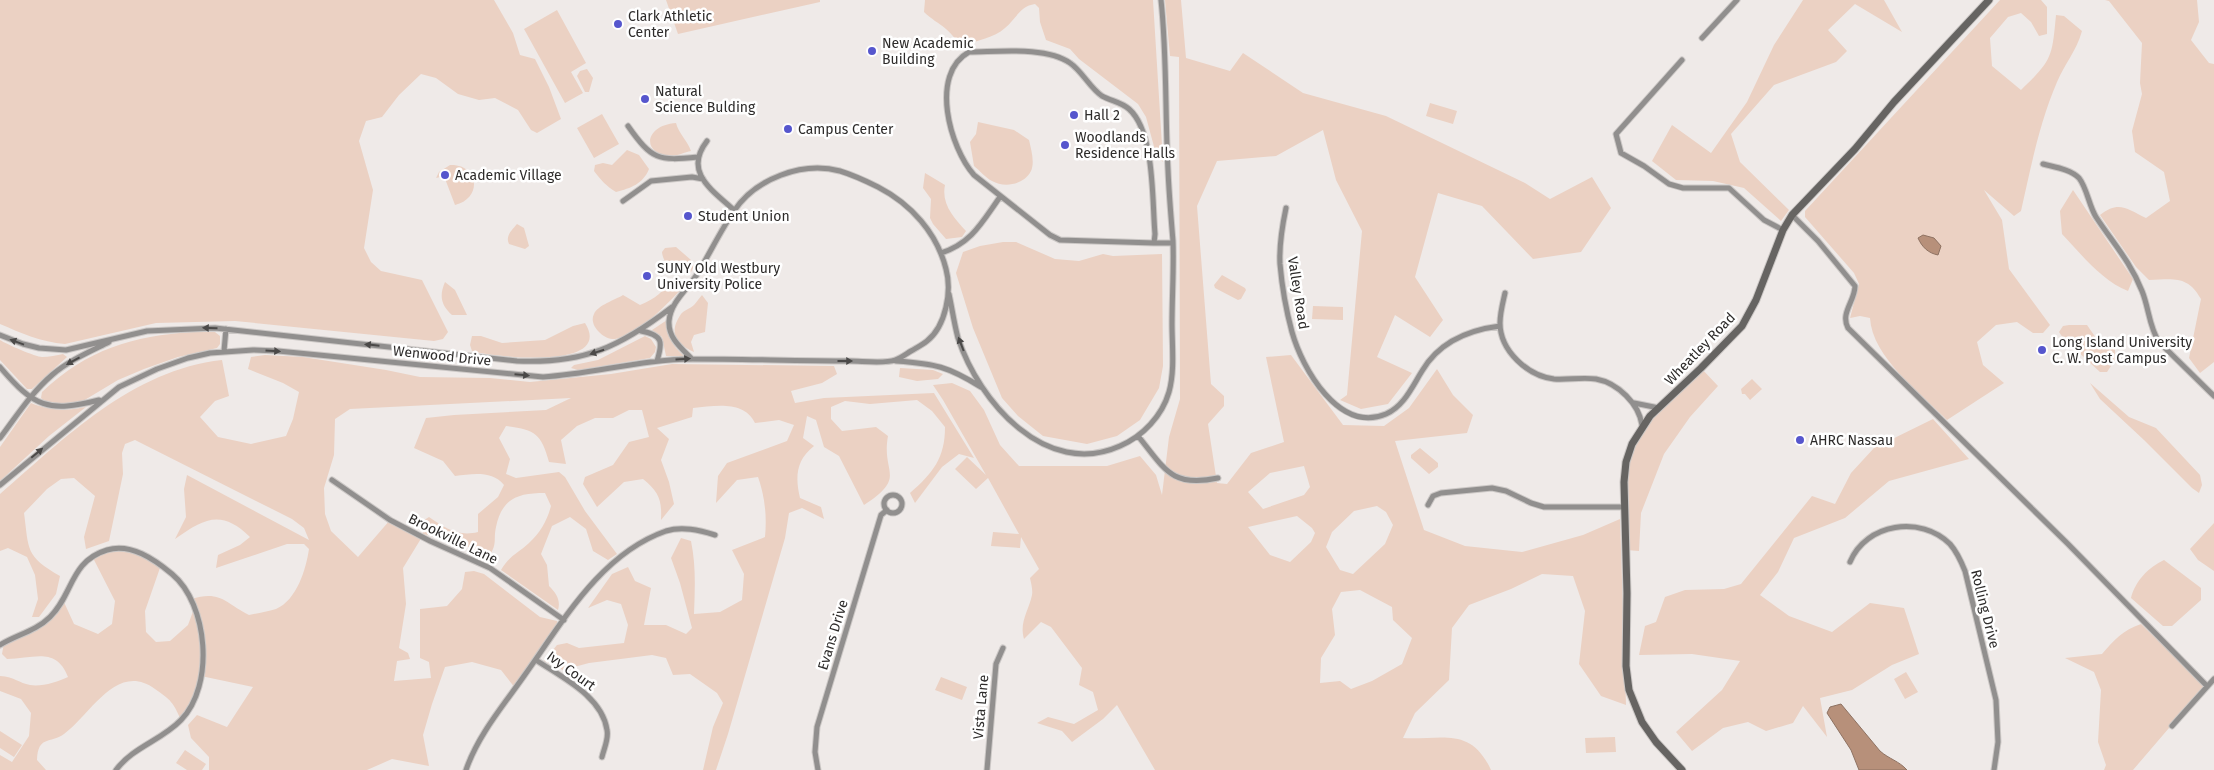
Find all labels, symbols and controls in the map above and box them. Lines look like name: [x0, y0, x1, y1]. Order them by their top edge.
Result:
place label: Clark Athletic Center: [628, 8, 713, 41]
marker: Clark Athletic Center: [612, 18, 624, 30]
place label: New Academic Building: [882, 35, 974, 68]
marker: New Academic Building: [866, 45, 878, 57]
place label: Natural Science Bulding: [655, 83, 756, 116]
marker: Natural Science Bulding: [639, 93, 651, 105]
place label: Hall 2: [1084, 107, 1120, 124]
marker: Hall 2: [1068, 109, 1080, 121]
place label: Campus Center: [798, 121, 894, 138]
marker: Campus Center: [782, 123, 794, 135]
place label: Woodlands Residence Halls: [1075, 129, 1176, 162]
marker: Woodlands Residence Halls: [1059, 139, 1071, 151]
place label: Academic Village: [455, 167, 562, 184]
marker: Academic Village: [439, 169, 451, 181]
place label: Student Union: [698, 208, 790, 225]
marker: Student Union: [682, 210, 694, 222]
street label: Valley Road: [1284, 255, 1312, 331]
place label: SUNY Old Westbury University Police: [657, 260, 780, 293]
marker: SUNY Old Westbury University Police: [641, 270, 653, 282]
street label: Wheatley Road: [1661, 309, 1739, 389]
one-way arrow: [202, 323, 218, 331]
place label: Long Island University C. W. Post Campus: [2052, 334, 2192, 367]
one-way arrow: [957, 336, 965, 351]
one-way arrow: [9, 338, 24, 346]
one-way arrow: [363, 341, 379, 349]
street label: Wenwood Drive: [392, 342, 492, 370]
marker: Long Island University C. W. Post Campus: [2036, 344, 2048, 356]
one-way arrow: [265, 347, 281, 355]
one-way arrow: [589, 349, 604, 356]
one-way arrow: [675, 355, 691, 363]
one-way arrow: [66, 357, 80, 365]
one-way arrow: [837, 357, 853, 365]
one-way arrow: [514, 371, 530, 379]
place label: AHRC Nassau: [1810, 432, 1893, 449]
marker: AHRC Nassau: [1794, 434, 1806, 446]
one-way arrow: [30, 448, 43, 459]
street label: Brookville Lane: [405, 510, 501, 568]
street label: Rolling Drive: [1967, 568, 2003, 650]
street label: Evans Drive: [814, 598, 852, 672]
street label: Ivy Court: [543, 648, 599, 695]
street label: Vista Lane: [970, 674, 992, 740]

